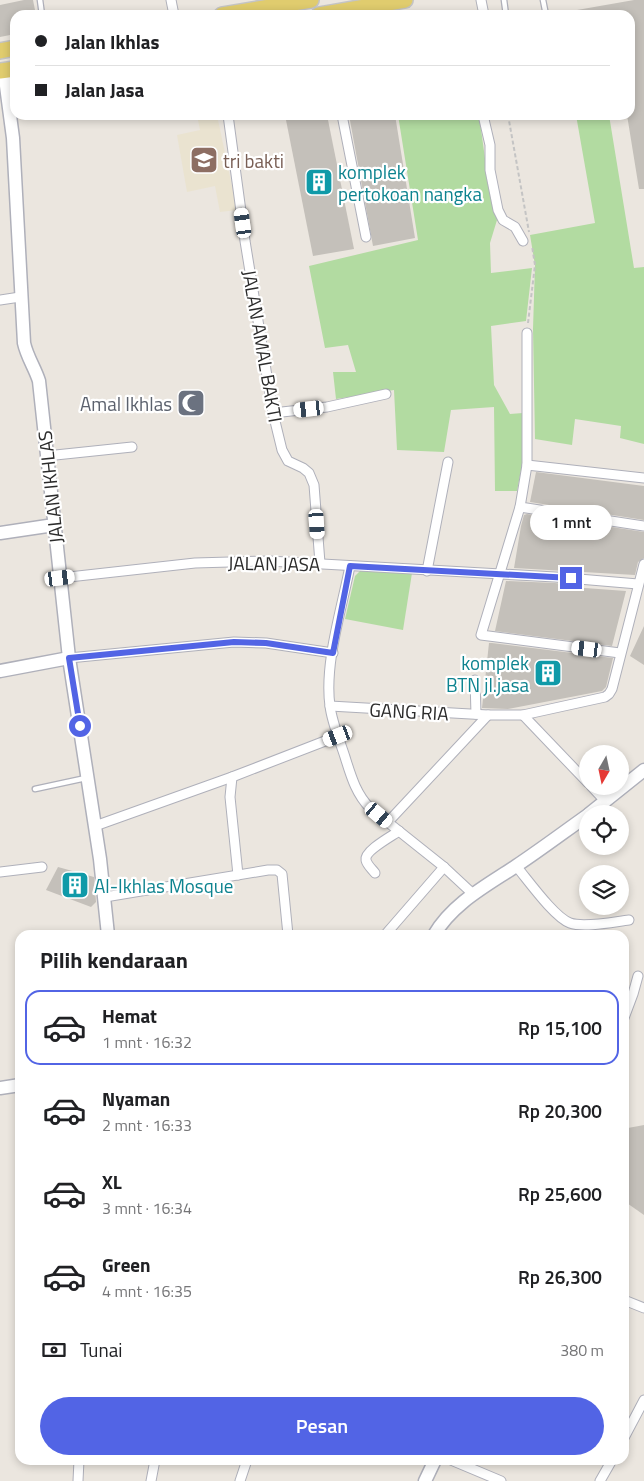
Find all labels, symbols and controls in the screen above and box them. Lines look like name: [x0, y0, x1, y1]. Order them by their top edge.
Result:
text: Jalan Ikhlas: [65, 27, 160, 56]
text: Jalan Jasa: [65, 75, 144, 104]
school or university icon: tri bakti: [189, 145, 219, 175]
place label: tri bakti: [223, 146, 284, 175]
place label: komplek pertokoan nangka: [338, 157, 482, 208]
building icon: komplek pertokoan nangka: [304, 167, 334, 197]
car: [233, 207, 252, 239]
street label: JALAN AMAL BAKTI: [235, 267, 291, 425]
mosque icon: Amal Ikhlas: [176, 388, 206, 418]
place label: Amal Ikhlas: [80, 389, 172, 418]
car: [293, 400, 324, 418]
street label: JALAN IKHLAS: [30, 429, 70, 545]
callout: 1 mnt: [530, 506, 612, 540]
car: [308, 509, 325, 539]
text: 1 mnt: [551, 510, 591, 534]
street label: JALAN JASA: [228, 548, 320, 578]
route end: [560, 567, 582, 589]
car: [44, 569, 75, 587]
car: [571, 640, 602, 658]
place label: komplek BTN jl.jasa: [446, 648, 529, 699]
building icon: komplek BTN jl.jasa: [533, 658, 563, 688]
street label: GANG RIA: [369, 694, 449, 728]
route start: [69, 715, 91, 737]
car: [321, 724, 354, 748]
north arrow: [579, 745, 629, 795]
map controls: [579, 745, 629, 915]
car: [362, 800, 395, 830]
button: locate: [579, 805, 629, 855]
button: layers: [579, 865, 629, 915]
building icon: Al-Ikhlas Mosque: [60, 870, 90, 900]
place label: Al-Ikhlas Mosque: [94, 871, 233, 900]
text: Pilih kendaraan: [40, 943, 188, 977]
text: Hemat: [102, 1001, 157, 1030]
icon: car: [42, 1005, 87, 1050]
text: Rp 15,100: [518, 1013, 602, 1042]
text: 1 mnt · 16:32: [102, 1030, 192, 1054]
text: Nyaman: [102, 1084, 170, 1113]
icon: car: [42, 1088, 87, 1133]
text: Rp 20,300: [518, 1096, 602, 1125]
text: 2 mnt · 16:33: [102, 1113, 192, 1137]
text: XL: [102, 1167, 122, 1196]
icon: car: [42, 1171, 87, 1216]
text: Rp 25,600: [518, 1179, 602, 1208]
text: 3 mnt · 16:34: [102, 1196, 192, 1220]
text: Green: [102, 1250, 151, 1279]
icon: car: [42, 1254, 87, 1299]
text: Rp 26,300: [518, 1262, 602, 1291]
text: 4 mnt · 16:35: [102, 1279, 192, 1303]
text: Tunai: [80, 1335, 122, 1364]
icon: cash: [40, 1336, 68, 1364]
text: 380 m: [560, 1338, 604, 1362]
button: Pesan: [40, 1397, 604, 1455]

